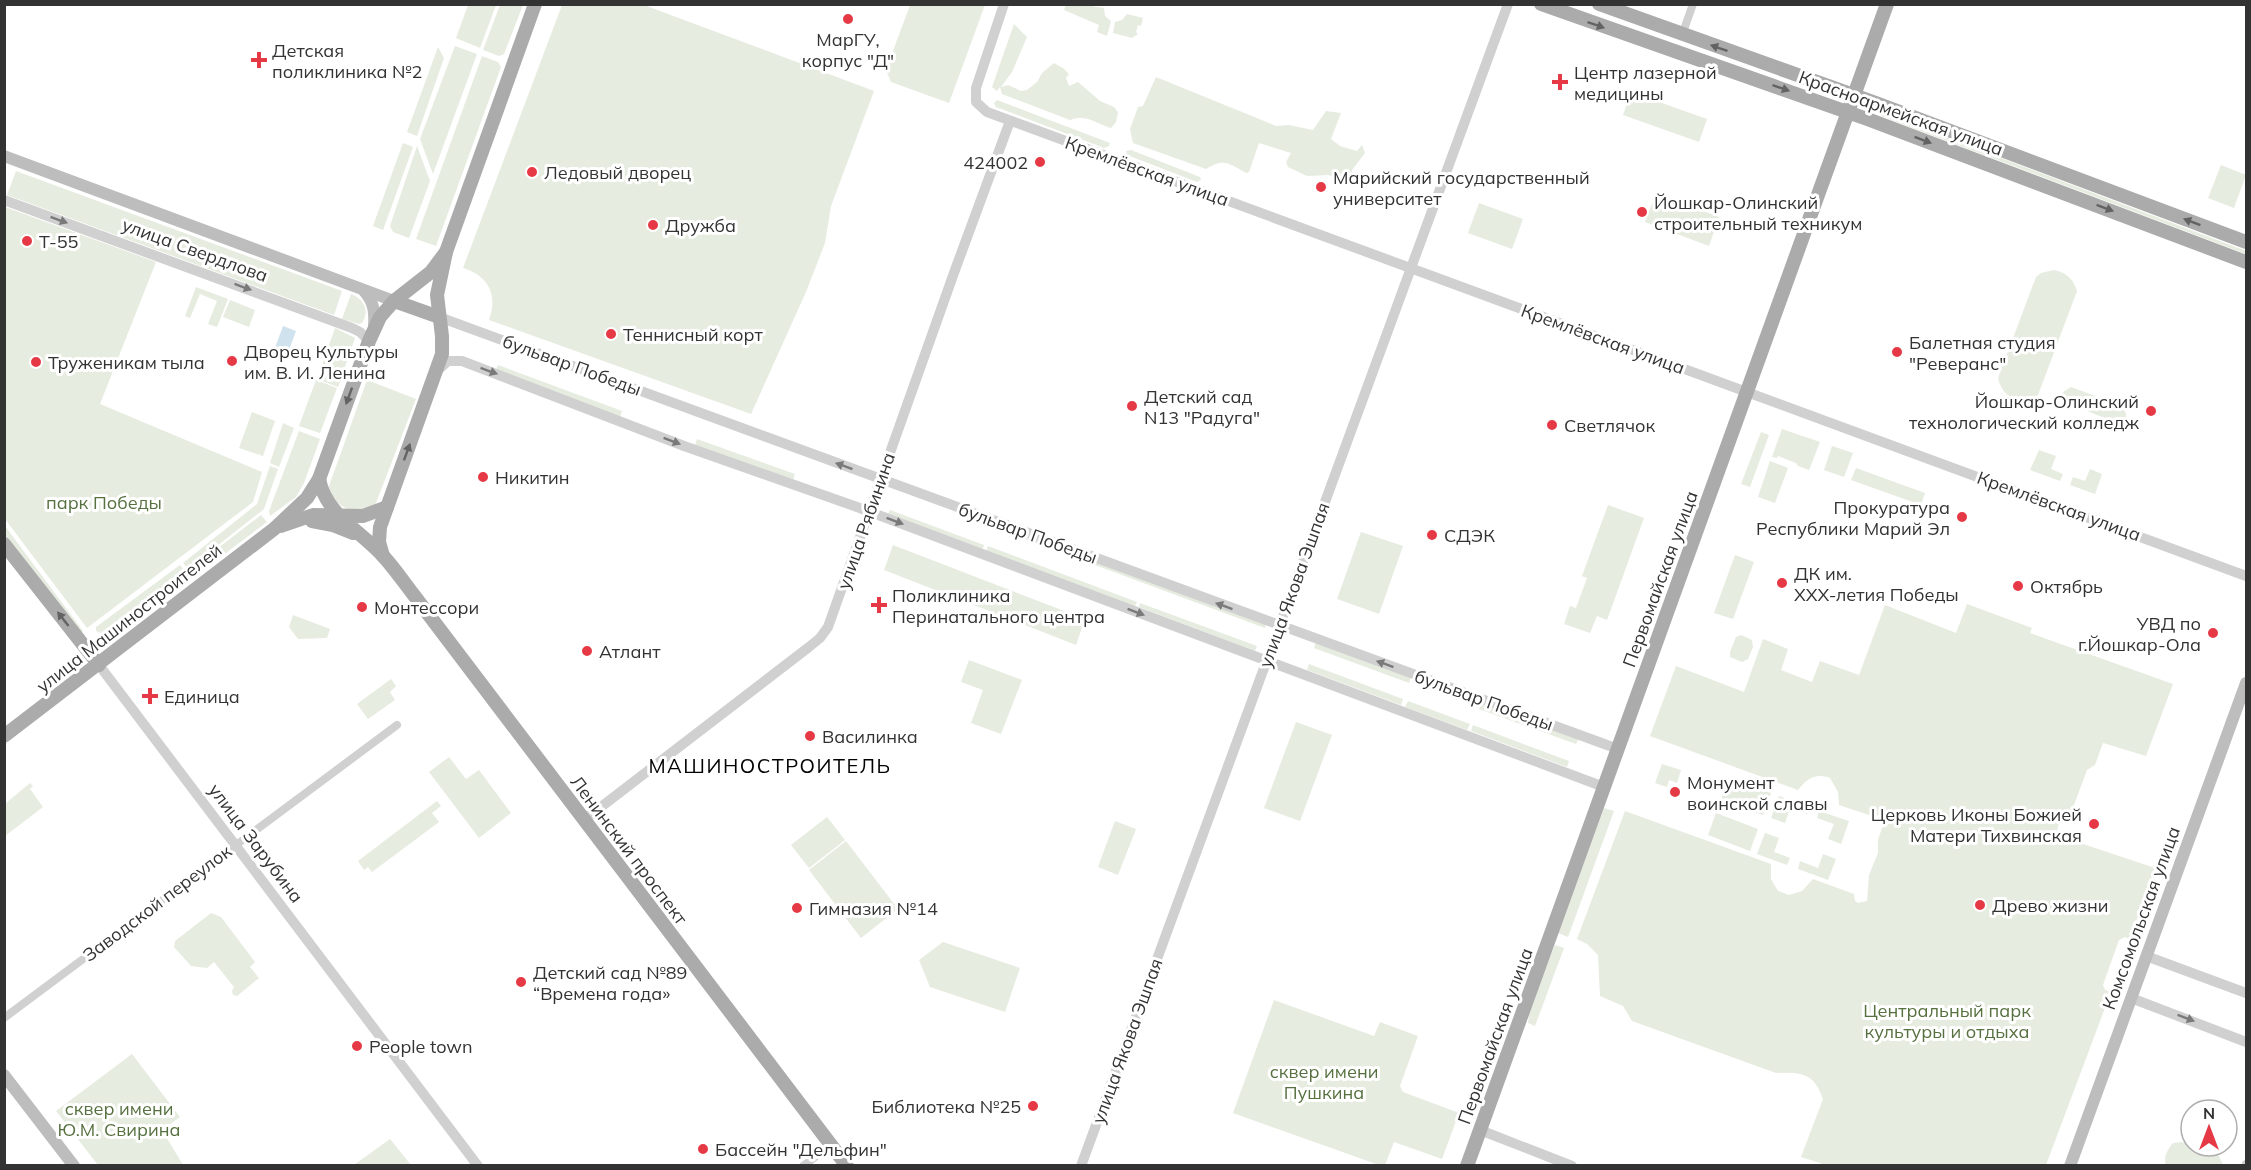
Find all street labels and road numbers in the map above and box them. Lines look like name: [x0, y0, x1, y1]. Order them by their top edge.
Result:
street label: Красноармейская улица: [1796, 65, 2006, 161]
street label: Кремлёвская улица: [1062, 131, 1232, 211]
street label: улица Свердлова: [119, 213, 271, 287]
street label: Кремлёвская улица: [1518, 299, 1688, 379]
street label: бульвар Победы: [500, 329, 644, 401]
street label: улица Рябинина: [832, 450, 900, 592]
street label: Кремлёвская улица: [1974, 466, 2144, 546]
street label: Первомайская улица: [1617, 488, 1703, 670]
street label: бульвар Победы: [956, 497, 1100, 569]
street label: улица Якова Эшпая: [1253, 499, 1335, 671]
street label: улица Машиностроителей: [32, 538, 226, 698]
street label: бульвар Победы: [1412, 664, 1556, 736]
street label: Ленинский проспект: [565, 771, 693, 930]
street label: улица Зарубина: [204, 779, 308, 907]
street label: Комсомольская улица: [2097, 823, 2185, 1013]
street label: Заводской переулок: [78, 839, 236, 966]
street label: Первомайская улица: [1452, 945, 1538, 1127]
street label: улица Якова Эшпая: [1086, 955, 1168, 1127]

